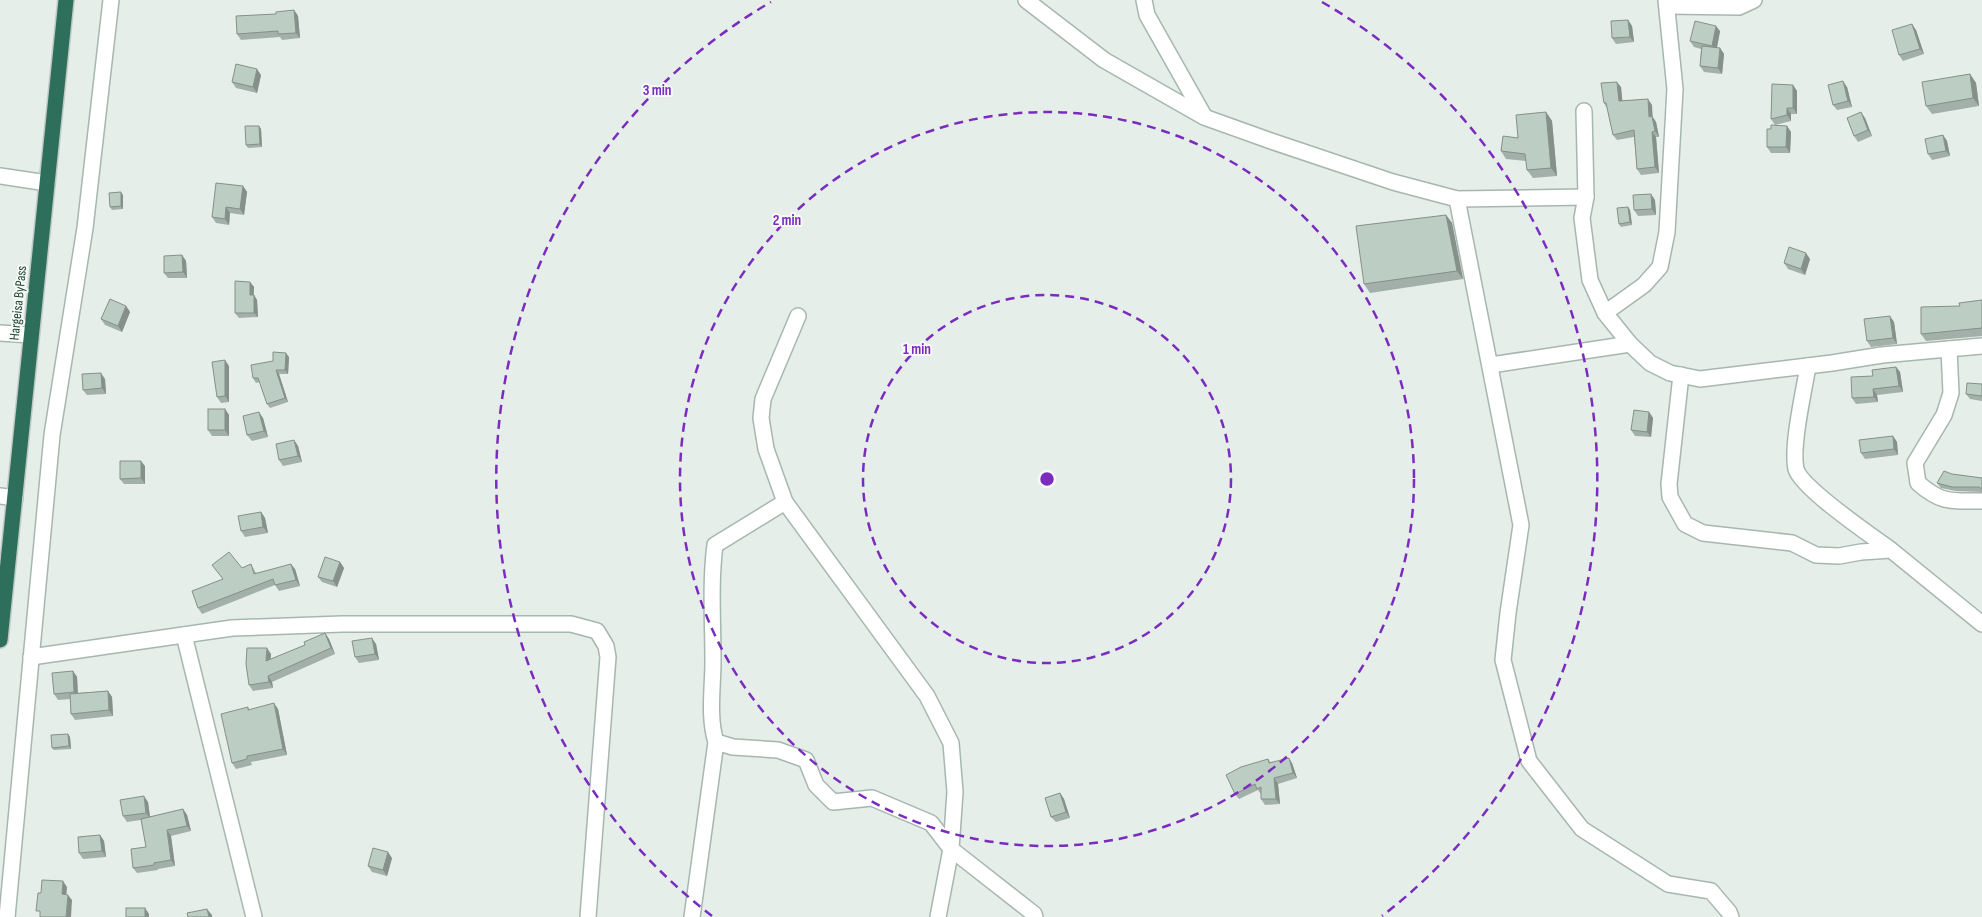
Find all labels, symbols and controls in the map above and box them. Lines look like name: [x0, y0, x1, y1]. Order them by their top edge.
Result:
text: 3 min: [643, 81, 671, 100]
text: 2 min: [773, 211, 801, 230]
street label: Hargeisa ByPass: [6, 265, 30, 341]
text: 1 min: [903, 340, 931, 359]
centre of rings: [1038, 470, 1056, 488]

